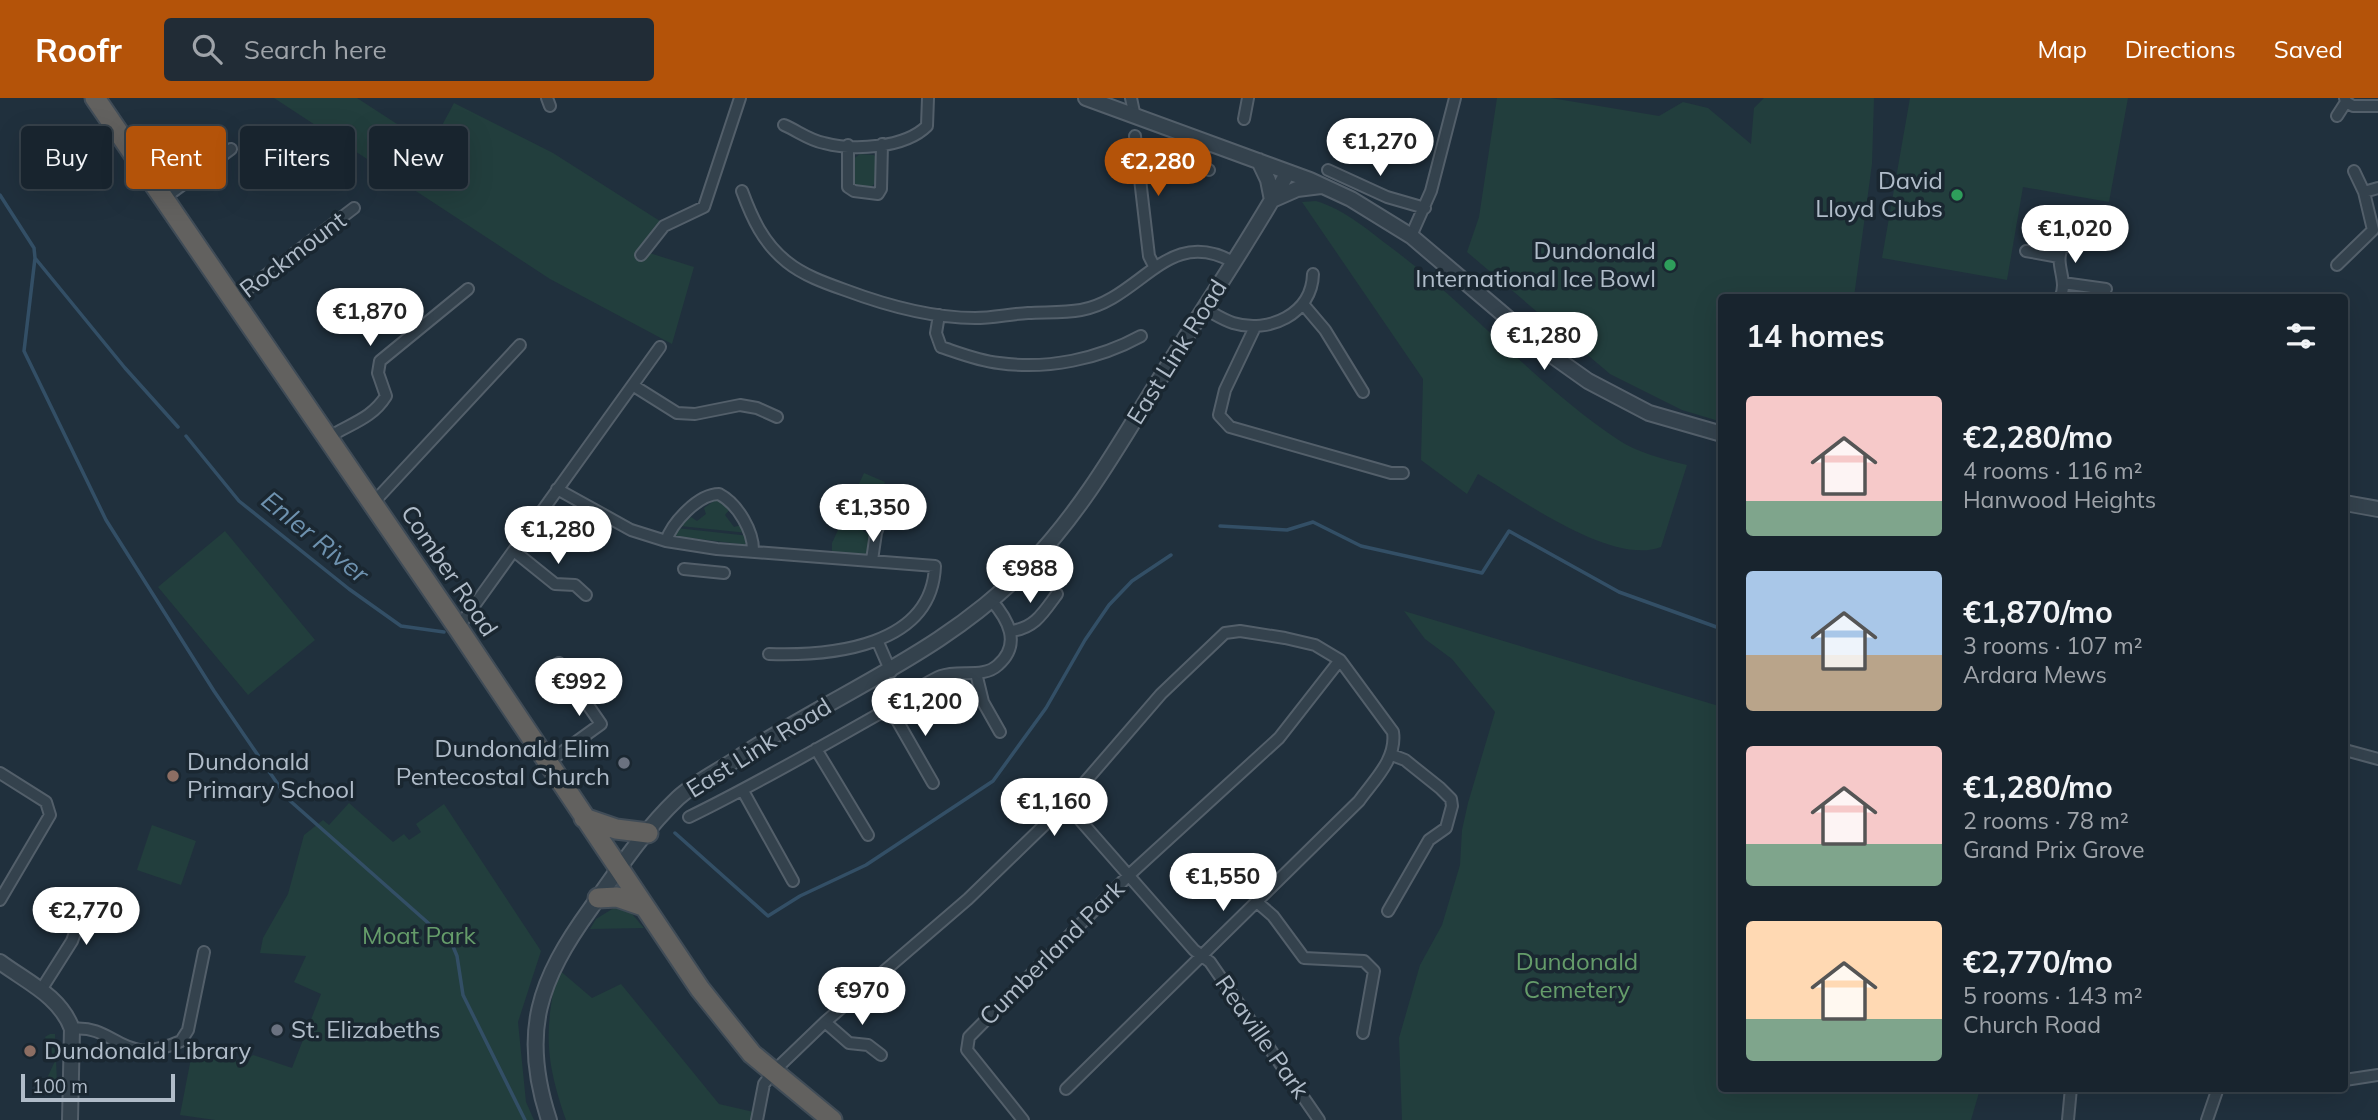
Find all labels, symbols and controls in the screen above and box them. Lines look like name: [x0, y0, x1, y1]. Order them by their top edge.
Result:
search box: [164, 18, 654, 81]
text: Roofr: [35, 29, 122, 70]
icon: search: [188, 30, 226, 68]
text: Search here: [244, 33, 387, 66]
text: Map: [2037, 34, 2087, 64]
text: Directions: [2125, 34, 2236, 64]
text: Saved: [2274, 34, 2343, 64]
pin: €1,270: [1323, 118, 1437, 178]
chip: Buy: [21, 126, 112, 189]
chip: Rent: [126, 126, 226, 189]
chip: Filters: [240, 126, 355, 189]
chip: New: [369, 126, 468, 189]
text: €1,270: [1343, 126, 1417, 155]
pin: €2,280: [1101, 139, 1215, 198]
text: €2,280: [1121, 146, 1195, 175]
place label: David Lloyd Clubs: [1815, 165, 1943, 223]
marker: David Lloyd Clubs: [1949, 187, 1965, 203]
street label: Rockmount: [233, 204, 351, 304]
pin: €1,020: [2018, 206, 2132, 265]
text: €1,020: [2038, 213, 2112, 242]
place label: Dundonald International Ice Bowl: [1415, 235, 1656, 293]
marker: Dundonald International Ice Bowl: [1662, 257, 1678, 273]
street label: East Link Road: [1120, 274, 1233, 429]
pin: €1,870: [313, 288, 427, 348]
text: €1,870: [333, 296, 407, 325]
pin: €1,280: [1487, 313, 1601, 372]
text: 14 homes: [1746, 317, 1885, 355]
icon: filters: [2282, 317, 2320, 355]
text: €1,280: [1507, 320, 1581, 349]
text: €2,280/mo: [1963, 418, 2113, 456]
icon: home: [1802, 424, 1886, 508]
text: 4 rooms · 116 m²: [1963, 456, 2143, 485]
water label: Enler River: [255, 483, 377, 591]
pin: €1,350: [816, 484, 930, 544]
text: Hanwood Heights: [1963, 485, 2156, 514]
text: €1,350: [836, 492, 910, 521]
street label: Comber Road: [395, 499, 505, 642]
pin: €1,280: [501, 506, 615, 566]
text: €1,280: [521, 514, 595, 543]
pin: €988: [989, 546, 1071, 605]
text: €988: [1002, 553, 1058, 582]
text: €1,870/mo: [1963, 593, 2113, 631]
icon: home: [1802, 599, 1886, 683]
text: 3 rooms · 107 m²: [1963, 631, 2143, 660]
pin: €992: [538, 658, 620, 718]
text: Ardara Mews: [1963, 660, 2107, 689]
text: €992: [551, 666, 607, 695]
pin: €1,200: [868, 678, 982, 738]
text: €1,200: [888, 686, 962, 715]
street label: East Link Road: [681, 691, 836, 804]
place label: Dundonald Elim Pentecostal Church: [396, 733, 610, 791]
place label: Dundonald Primary School: [187, 746, 355, 804]
marker: Dundonald Elim Pentecostal Church: [616, 755, 632, 771]
marker: Dundonald Primary School: [165, 768, 181, 784]
text: €1,280/mo: [1963, 768, 2113, 806]
icon: home: [1802, 774, 1886, 858]
pin: €1,160: [997, 778, 1111, 838]
text: €1,160: [1017, 786, 1091, 815]
text: 2 rooms · 78 m²: [1963, 806, 2129, 835]
text: Grand Prix Grove: [1963, 835, 2145, 864]
pin: €1,550: [1166, 854, 1280, 913]
text: €1,550: [1186, 861, 1260, 890]
street label: Cumberland Park: [973, 873, 1130, 1031]
pin: €2,770: [29, 888, 143, 947]
text: €2,770: [49, 895, 123, 924]
park label: Moat Park: [362, 920, 477, 950]
text: €2,770/mo: [1963, 943, 2113, 981]
park label: Dundonald Cemetery: [1516, 946, 1638, 1004]
icon: home: [1802, 949, 1886, 1033]
pin: €970: [821, 968, 903, 1027]
street label: Reaville Park: [1209, 969, 1317, 1104]
text: €970: [834, 975, 890, 1004]
text: 5 rooms · 143 m²: [1963, 981, 2143, 1010]
text: Church Road: [1963, 1010, 2101, 1039]
place label: St. Elizabeths: [291, 1014, 440, 1044]
marker: St. Elizabeths: [269, 1022, 285, 1038]
place label: Dundonald Library: [44, 1035, 251, 1065]
marker: Dundonald Library: [22, 1043, 38, 1059]
scale bar: [21, 1071, 175, 1103]
text: 100 m: [32, 1074, 88, 1098]

